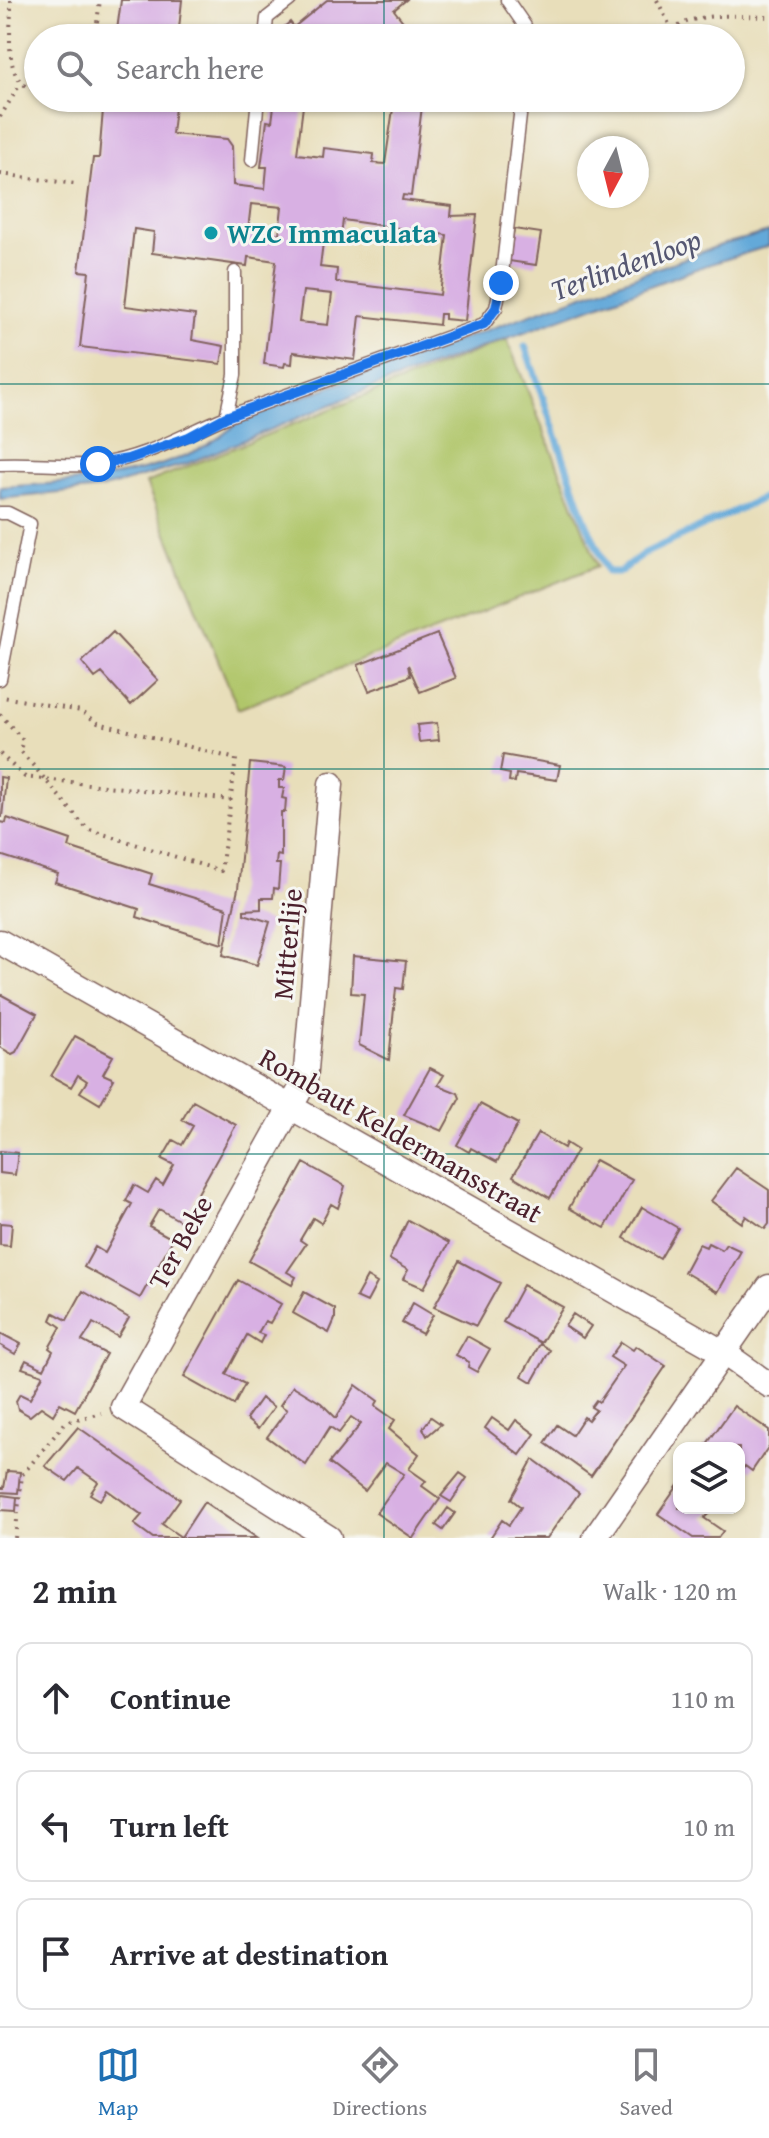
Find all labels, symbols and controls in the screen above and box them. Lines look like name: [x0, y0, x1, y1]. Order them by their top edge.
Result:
search box: [24, 24, 745, 112]
icon: search: [52, 46, 96, 90]
text: Search here: [116, 46, 264, 90]
north arrow: [577, 136, 649, 208]
place label: WZC Immaculata: [227, 212, 438, 253]
water label: Terlindenloop: [544, 216, 707, 312]
marker: WZC Immaculata: [202, 224, 220, 242]
route end: [483, 265, 519, 301]
route start: [80, 446, 116, 482]
street label: Mitterlije: [261, 887, 312, 1001]
street label: Rombaut Keldermansstraat: [252, 1037, 551, 1233]
street label: Ter Beke: [137, 1188, 222, 1296]
map controls: [673, 1442, 745, 1514]
button: layers: [673, 1442, 745, 1514]
text: 2 min: [32, 1566, 117, 1615]
text: Walk · 120 m: [603, 1571, 737, 1610]
icon: ahead: [34, 1676, 78, 1720]
text: Continue: [110, 1676, 231, 1720]
text: 110 m: [670, 1679, 735, 1718]
icon: left: [34, 1804, 78, 1848]
text: Turn left: [110, 1804, 229, 1848]
text: 10 m: [683, 1807, 735, 1846]
icon: arrive: [34, 1932, 78, 1976]
text: Arrive at destination: [110, 1932, 388, 1976]
tab: Map: [96, 2043, 140, 2123]
tab: Directions: [333, 2043, 427, 2123]
tab: Saved: [620, 2043, 673, 2123]

